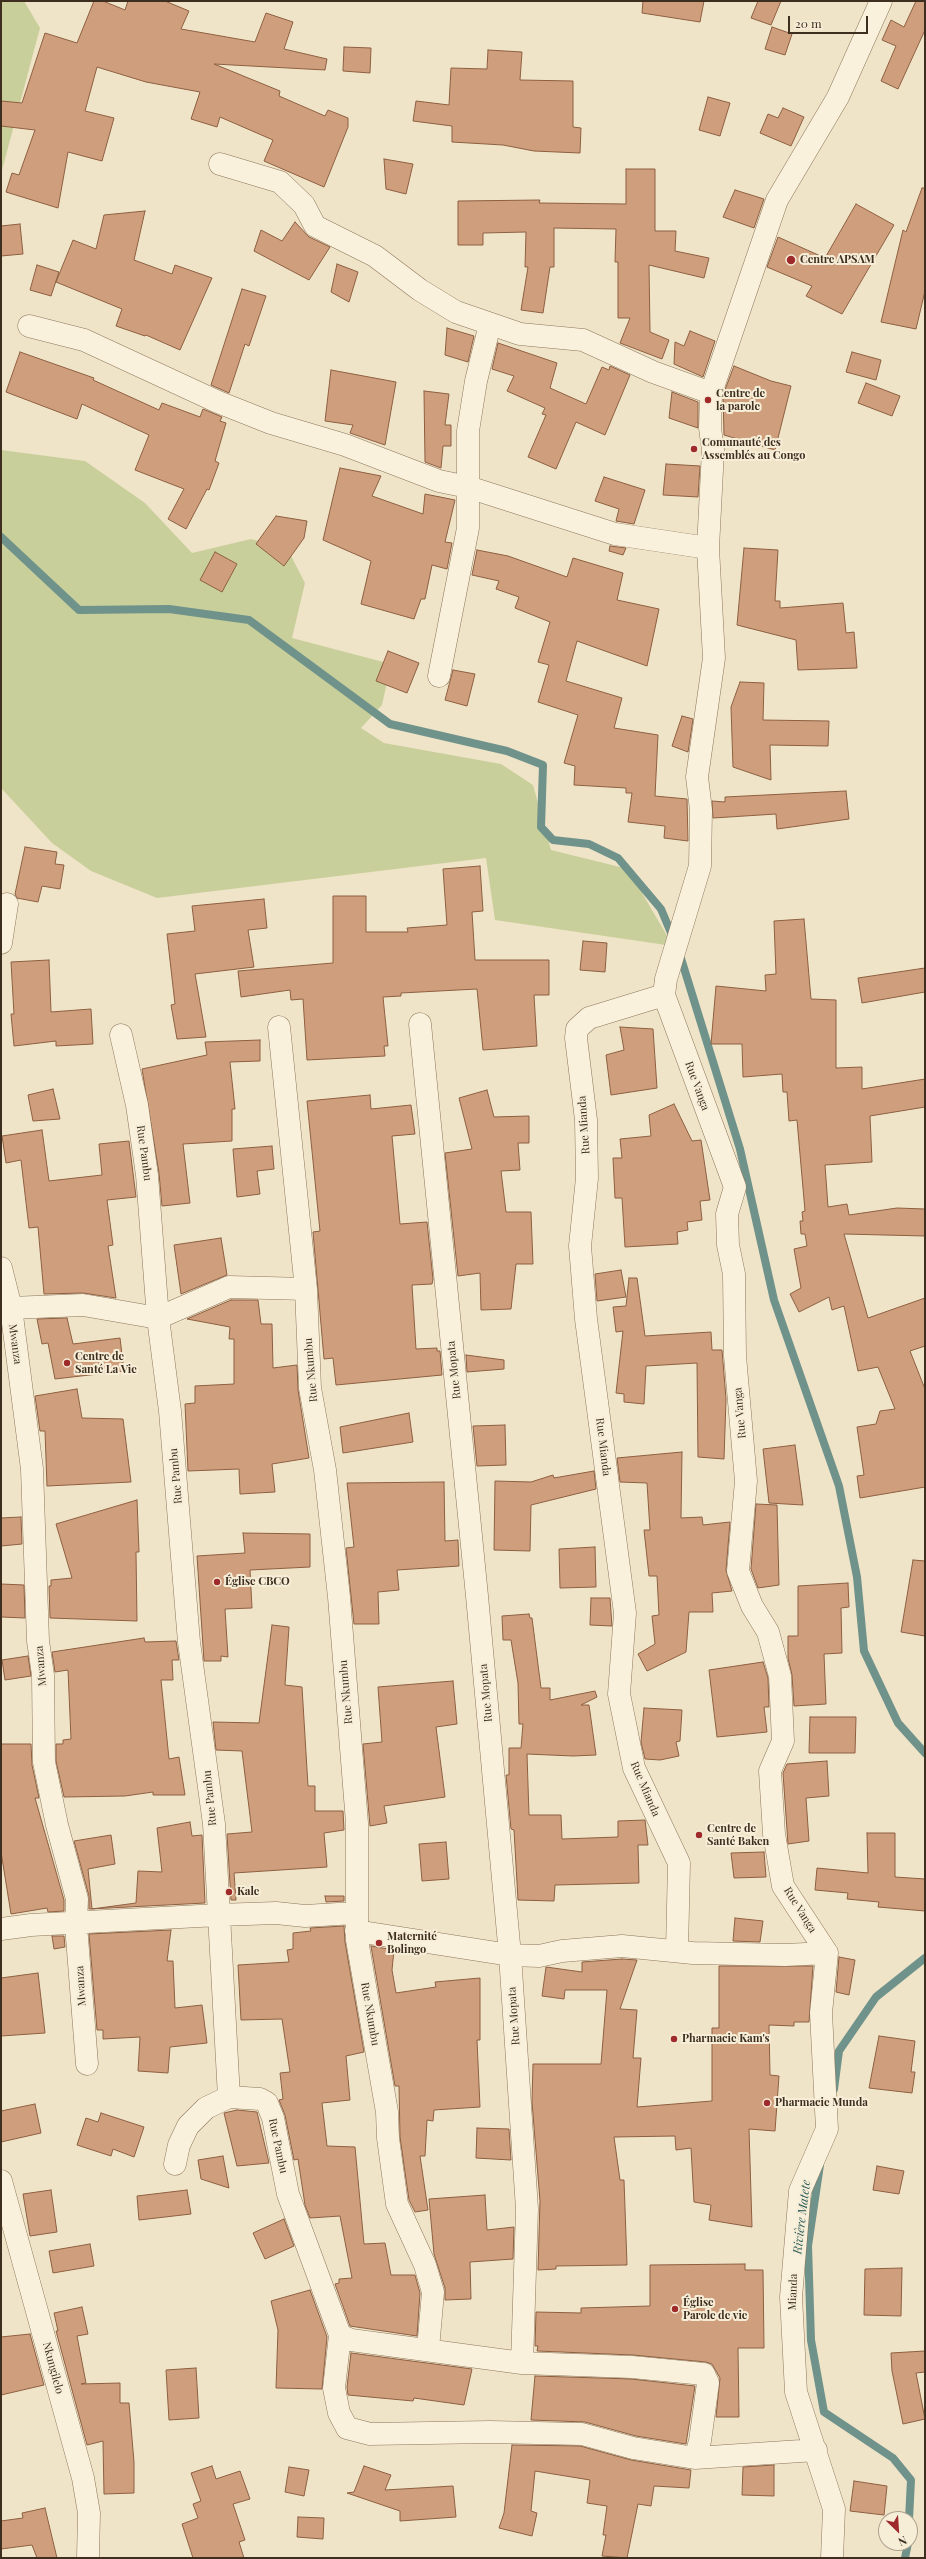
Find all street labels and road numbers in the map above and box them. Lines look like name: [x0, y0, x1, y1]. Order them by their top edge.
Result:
street label: Rue Vanga: [682, 1060, 712, 1112]
street label: Rue Mianda: [575, 1095, 593, 1155]
street label: Rue Pambu: [134, 1124, 154, 1182]
street label: Mwanza: [6, 1323, 24, 1365]
street label: Rue Nkumbu: [302, 1337, 320, 1403]
street label: Rue Mopata: [444, 1340, 464, 1400]
street label: Rue Vanga: [731, 1387, 749, 1439]
street label: Rue Mianda: [593, 1417, 613, 1477]
street label: Rue Pambu: [167, 1448, 185, 1504]
street label: Mwanza: [33, 1645, 49, 1687]
street label: Rue Nkumbu: [337, 1659, 355, 1725]
street label: Rue Mopata: [477, 1663, 495, 1723]
street label: Rue Mianda: [627, 1759, 663, 1819]
street label: Rue Pambu: [201, 1769, 219, 1827]
street label: Rue Vanga: [781, 1885, 819, 1935]
street label: Mwanza: [73, 1965, 89, 2007]
street label: Rue Nkumbu: [358, 1981, 382, 2047]
street label: Rue Mopata: [505, 1986, 523, 2046]
street label: Rue Pambu: [266, 2117, 290, 2175]
street label: Mianda: [786, 2273, 800, 2311]
street label: Nkungilelo: [40, 2341, 66, 2395]

